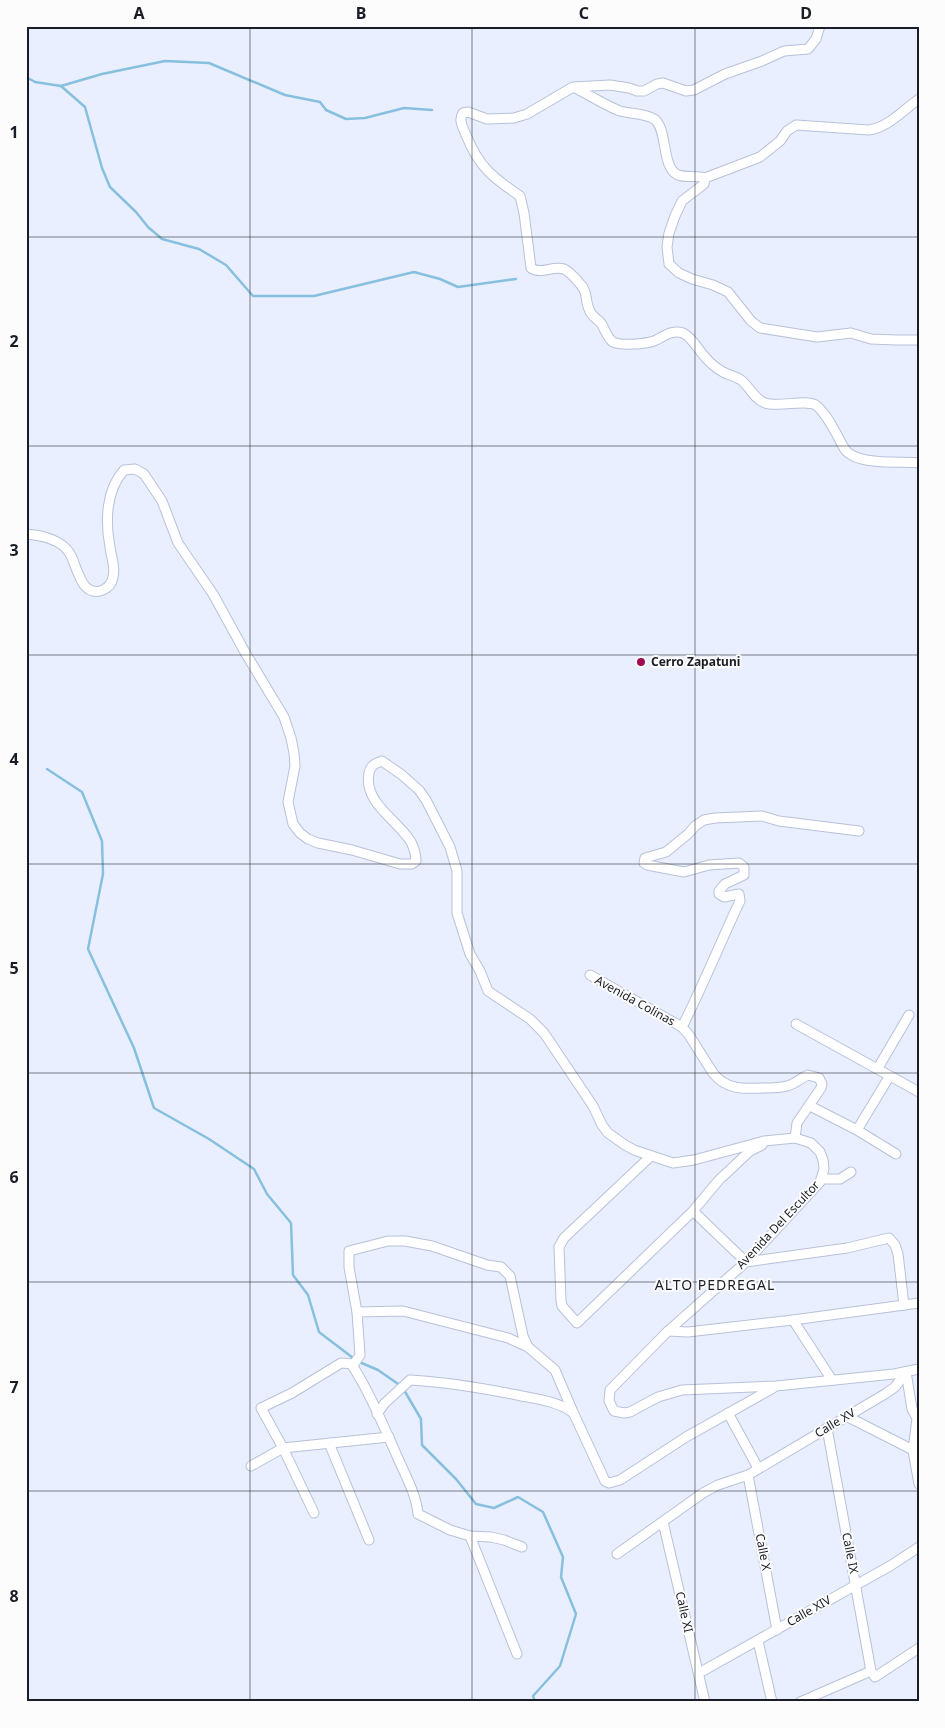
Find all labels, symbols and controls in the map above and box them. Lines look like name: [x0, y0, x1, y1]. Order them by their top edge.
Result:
text: A: [133, 2, 145, 24]
text: B: [356, 2, 366, 24]
text: C: [579, 2, 589, 24]
text: D: [800, 2, 812, 24]
text: 1: [9, 121, 19, 143]
text: 2: [9, 330, 19, 352]
text: 3: [9, 539, 19, 561]
place label: Cerro Zapatuni: [651, 653, 740, 670]
marker: Cerro Zapatuni: [635, 656, 647, 668]
text: 4: [9, 748, 19, 770]
text: 5: [9, 957, 19, 979]
street label: Avenida Colinas: [592, 972, 679, 1030]
text: 6: [9, 1166, 19, 1188]
street label: Avenida Del Escultor: [732, 1177, 823, 1273]
district label: ALTO PEDREGAL: [655, 1275, 775, 1294]
text: 7: [9, 1376, 19, 1398]
street label: Calle XV: [811, 1403, 859, 1441]
street label: Calle IX: [838, 1531, 863, 1575]
street label: Calle X: [752, 1532, 775, 1572]
text: 8: [9, 1585, 19, 1607]
street label: Calle XI: [672, 1590, 697, 1634]
street label: Calle XIV: [783, 1591, 835, 1630]

